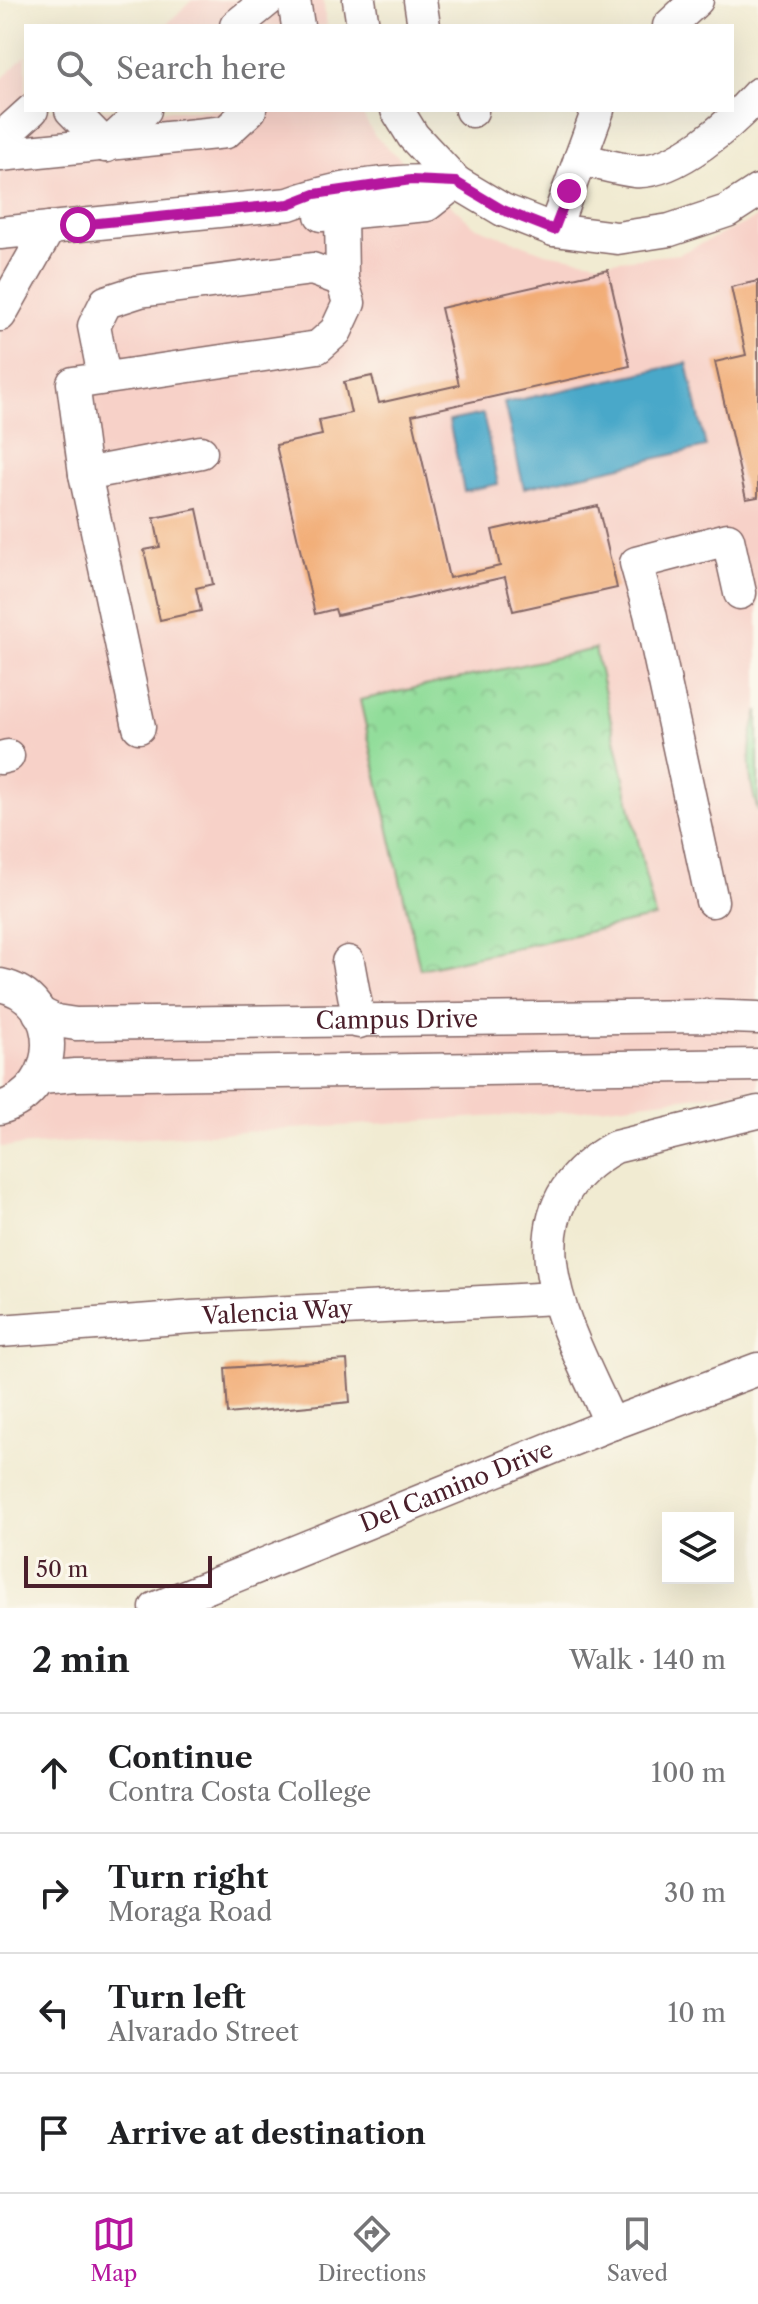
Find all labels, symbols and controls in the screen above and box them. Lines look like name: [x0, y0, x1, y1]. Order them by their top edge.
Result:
search box: [24, 24, 734, 112]
icon: search: [52, 46, 96, 90]
text: Search here: [116, 50, 286, 87]
route end: [551, 173, 587, 209]
route start: [60, 207, 96, 243]
street label: Campus Drive: [316, 1004, 478, 1035]
street label: Valencia Way: [200, 1294, 354, 1331]
street label: Del Camino Drive: [355, 1434, 557, 1538]
map controls: [662, 1512, 734, 1584]
button: layers: [662, 1512, 734, 1584]
scale bar: [24, 1552, 212, 1588]
text: 50 m: [36, 1556, 88, 1583]
text: 2 min: [32, 1639, 130, 1681]
text: Walk · 140 m: [569, 1644, 726, 1676]
text: Continue: [108, 1739, 253, 1776]
icon: ahead: [32, 1751, 76, 1795]
text: 100 m: [651, 1757, 726, 1789]
text: Contra Costa College: [108, 1776, 371, 1808]
text: Turn right: [108, 1859, 268, 1896]
icon: right: [32, 1871, 76, 1915]
text: 30 m: [664, 1877, 726, 1909]
text: Moraga Road: [108, 1896, 272, 1928]
text: Turn left: [108, 1979, 245, 2016]
icon: left: [32, 1991, 76, 2035]
text: 10 m: [667, 1997, 726, 2029]
text: Alvarado Street: [108, 2016, 299, 2048]
icon: arrive: [32, 2111, 76, 2155]
text: Arrive at destination: [108, 2115, 426, 2152]
tab: Map: [90, 2212, 137, 2287]
tab: Directions: [318, 2212, 426, 2287]
tab: Saved: [607, 2212, 668, 2287]

